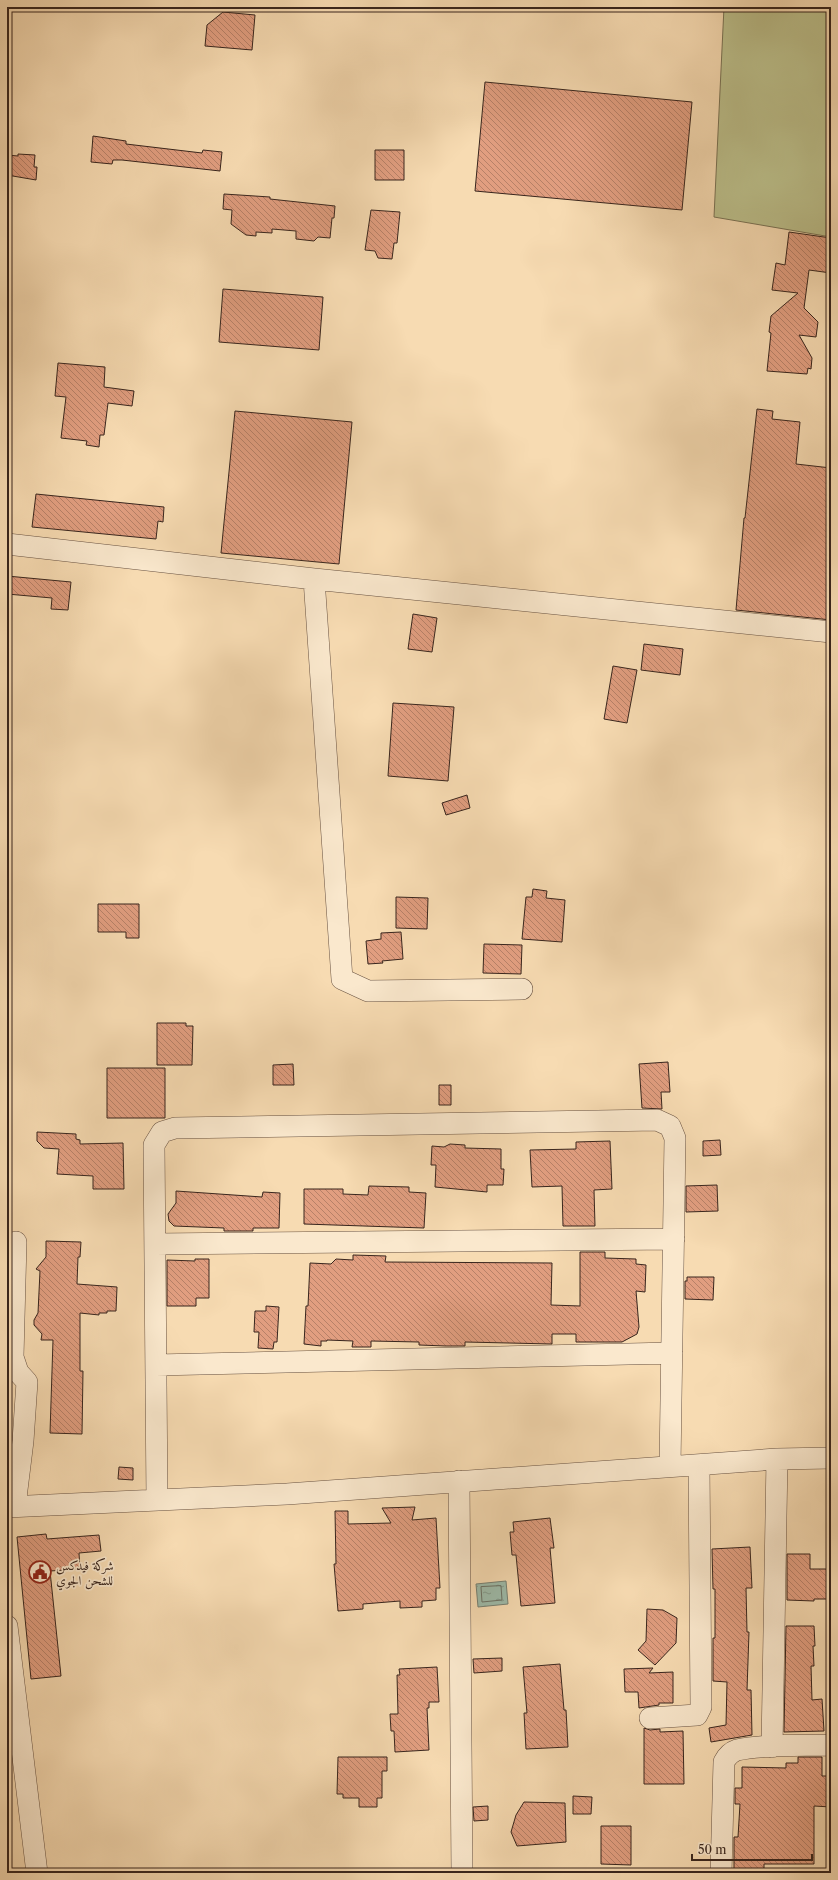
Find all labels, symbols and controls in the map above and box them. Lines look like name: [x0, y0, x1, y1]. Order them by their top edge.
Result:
place label: شركة فيدكس للشحن الجوي: [56, 1557, 114, 1591]
public building icon: شركة فيدكس للشحن الجوي: [27, 1559, 53, 1585]
scale bar: [692, 1836, 812, 1862]
text: 50 m: [698, 1842, 727, 1857]

